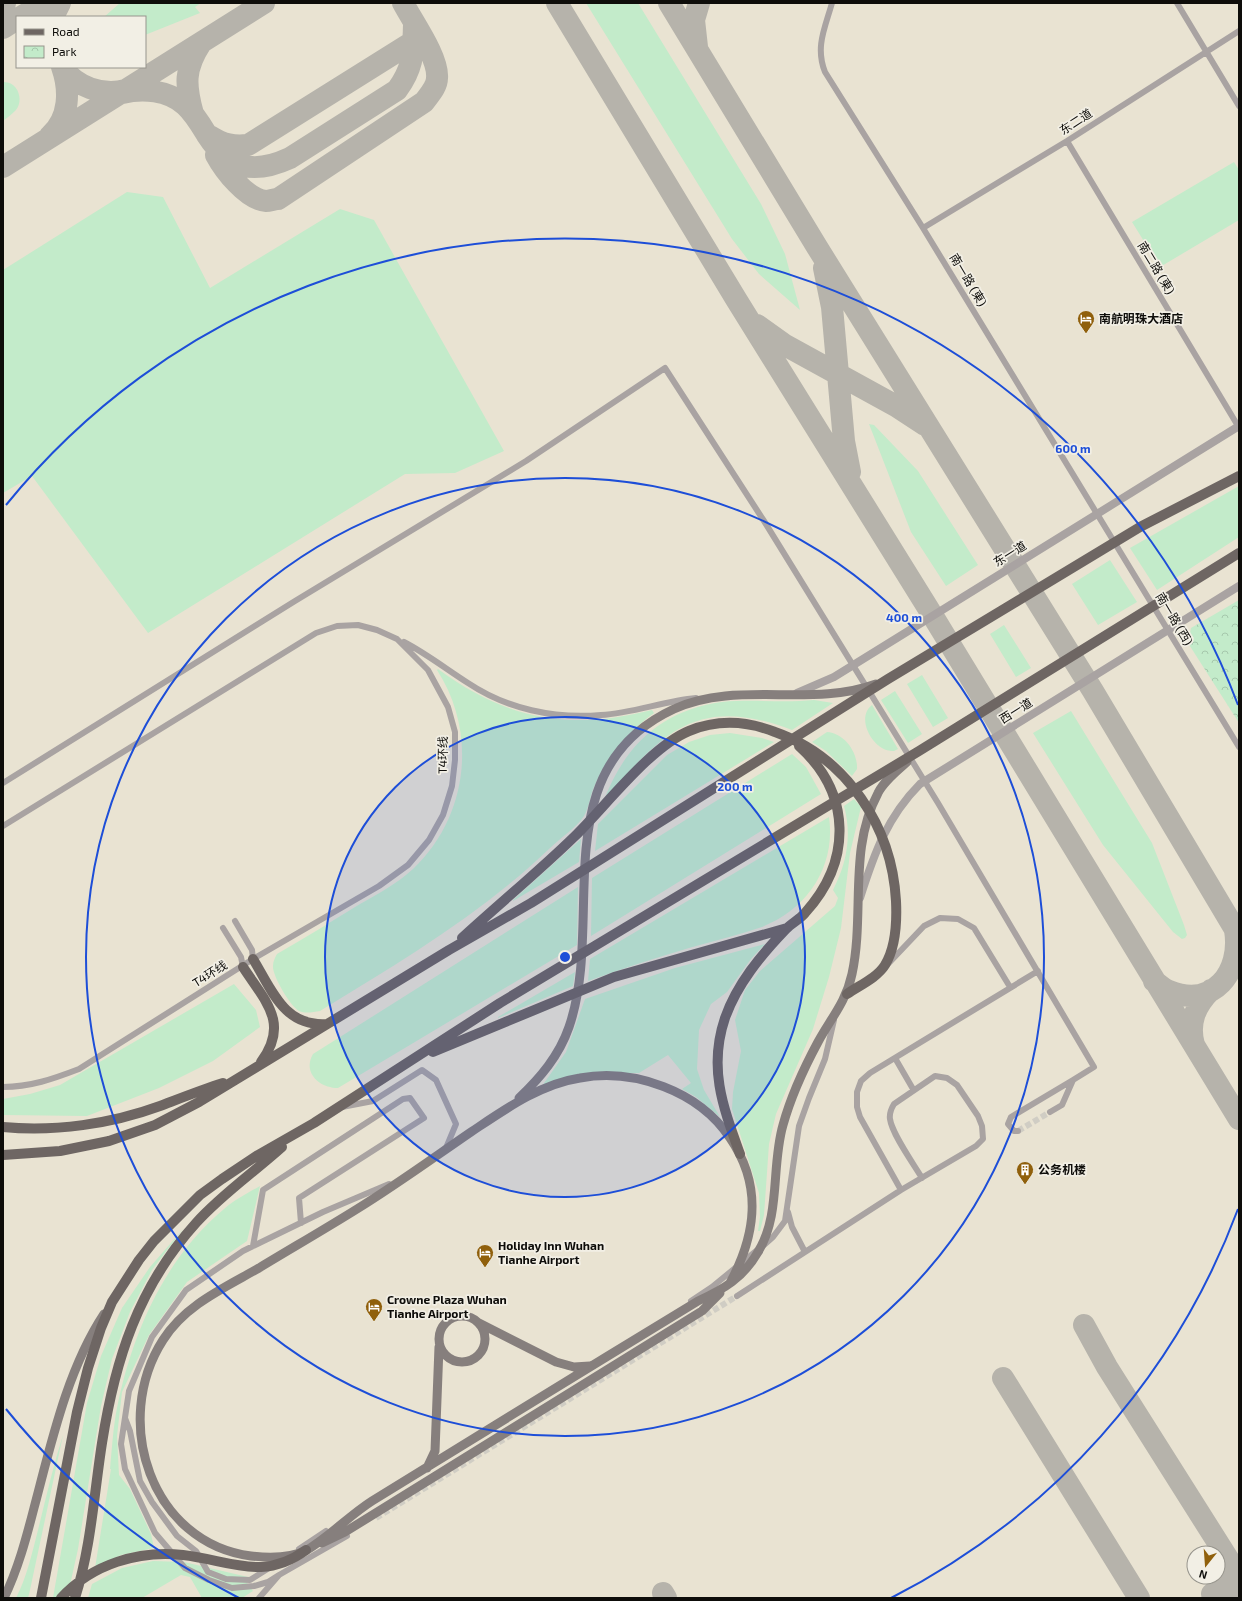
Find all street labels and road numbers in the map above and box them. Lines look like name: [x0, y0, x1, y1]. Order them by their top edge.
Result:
street label: 东二道: [1057, 105, 1094, 137]
street label: 南二路 (東): [1136, 238, 1178, 297]
street label: 南一路 (東): [948, 250, 990, 309]
street label: 东一道: [990, 538, 1028, 569]
street label: 南一路 (西): [1154, 589, 1196, 648]
street label: 西一道: [996, 695, 1034, 726]
street label: T4环线: [435, 736, 449, 774]
street label: T4环线: [190, 957, 229, 989]

